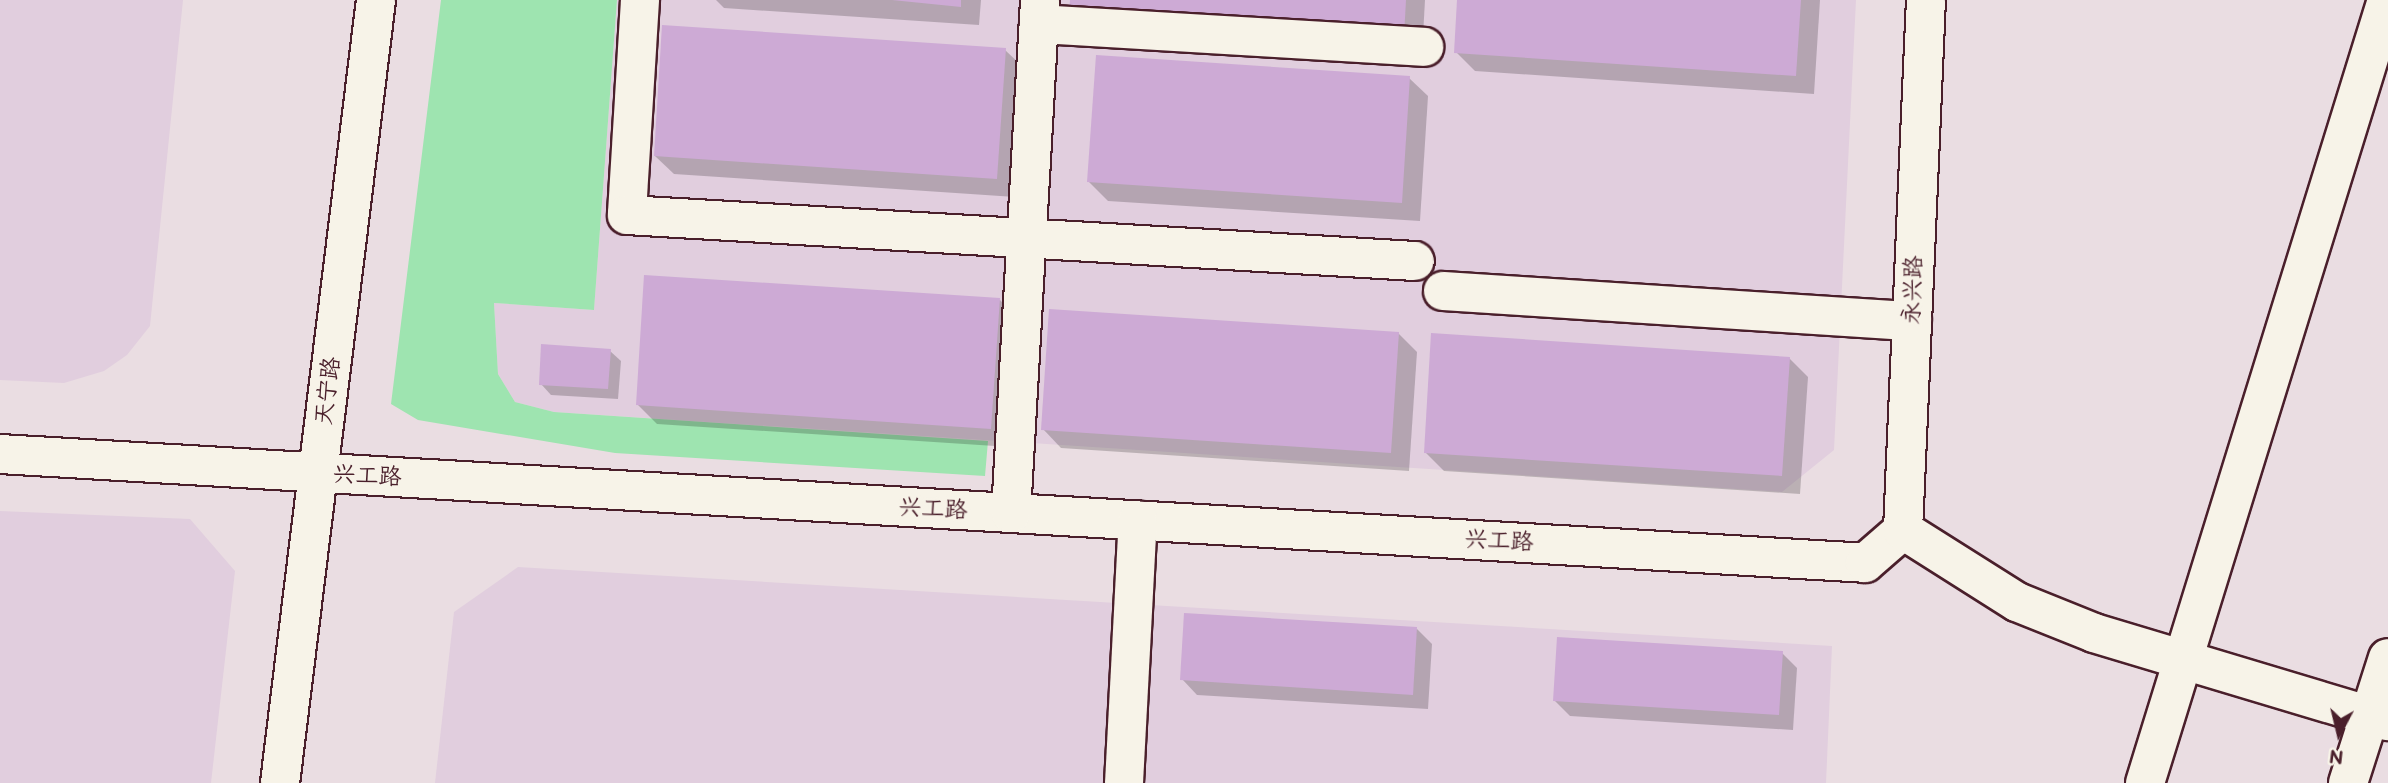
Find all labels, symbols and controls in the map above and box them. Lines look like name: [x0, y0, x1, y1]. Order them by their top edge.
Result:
street label: 永兴路: [1898, 255, 1928, 325]
street label: 天宁路: [310, 355, 346, 427]
street label: 兴工路: [332, 460, 402, 492]
street label: 兴工路: [898, 493, 968, 525]
street label: 兴工路: [1464, 525, 1534, 557]
north arrow: [2304, 699, 2374, 769]
text: N: [2328, 743, 2345, 768]

